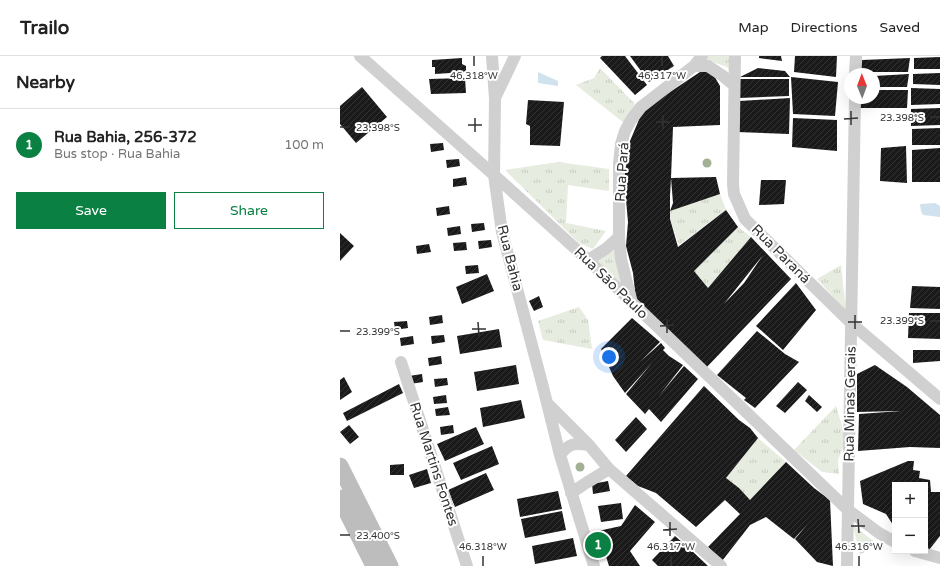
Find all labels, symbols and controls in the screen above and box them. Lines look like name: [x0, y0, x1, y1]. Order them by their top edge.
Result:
text: Trailo: [20, 17, 69, 39]
text: Map: [738, 19, 769, 36]
text: Directions: [791, 19, 858, 36]
text: Saved: [880, 19, 920, 36]
north arrow: [844, 68, 880, 104]
text: 46.318°W: [450, 70, 498, 82]
text: 46.317°W: [638, 70, 686, 82]
text: Nearby: [16, 72, 75, 93]
text: 23.398°S: [880, 112, 924, 124]
text: 23.398°S: [356, 122, 400, 134]
text: Rua Bahia, 256-372: [54, 128, 197, 146]
text: 1: [25, 137, 33, 153]
text: 100 m: [284, 137, 324, 153]
street label: Rua Pará: [611, 141, 633, 203]
text: Bus stop · Rua Bahia: [54, 146, 180, 162]
button: Save: [16, 192, 166, 229]
button: Share: [174, 192, 324, 229]
street label: Rua Paraná: [748, 221, 814, 287]
street label: Rua Bahia: [494, 223, 526, 293]
street label: Rua São Paulo: [571, 244, 651, 322]
text: 23.399°S: [880, 315, 924, 327]
text: 23.399°S: [356, 326, 400, 338]
street label: Rua Minas Gerais: [840, 346, 860, 462]
your location: [599, 347, 619, 367]
street label: Rua Martins Fontes: [406, 400, 462, 528]
map controls: [892, 482, 928, 554]
button: +: [892, 482, 928, 518]
button: −: [892, 518, 928, 554]
text: 23.400°S: [356, 530, 400, 542]
pin: 1: [585, 530, 611, 560]
text: 46.318°W: [459, 541, 507, 553]
text: 46.317°W: [647, 541, 695, 553]
text: 46.316°W: [835, 541, 883, 553]

